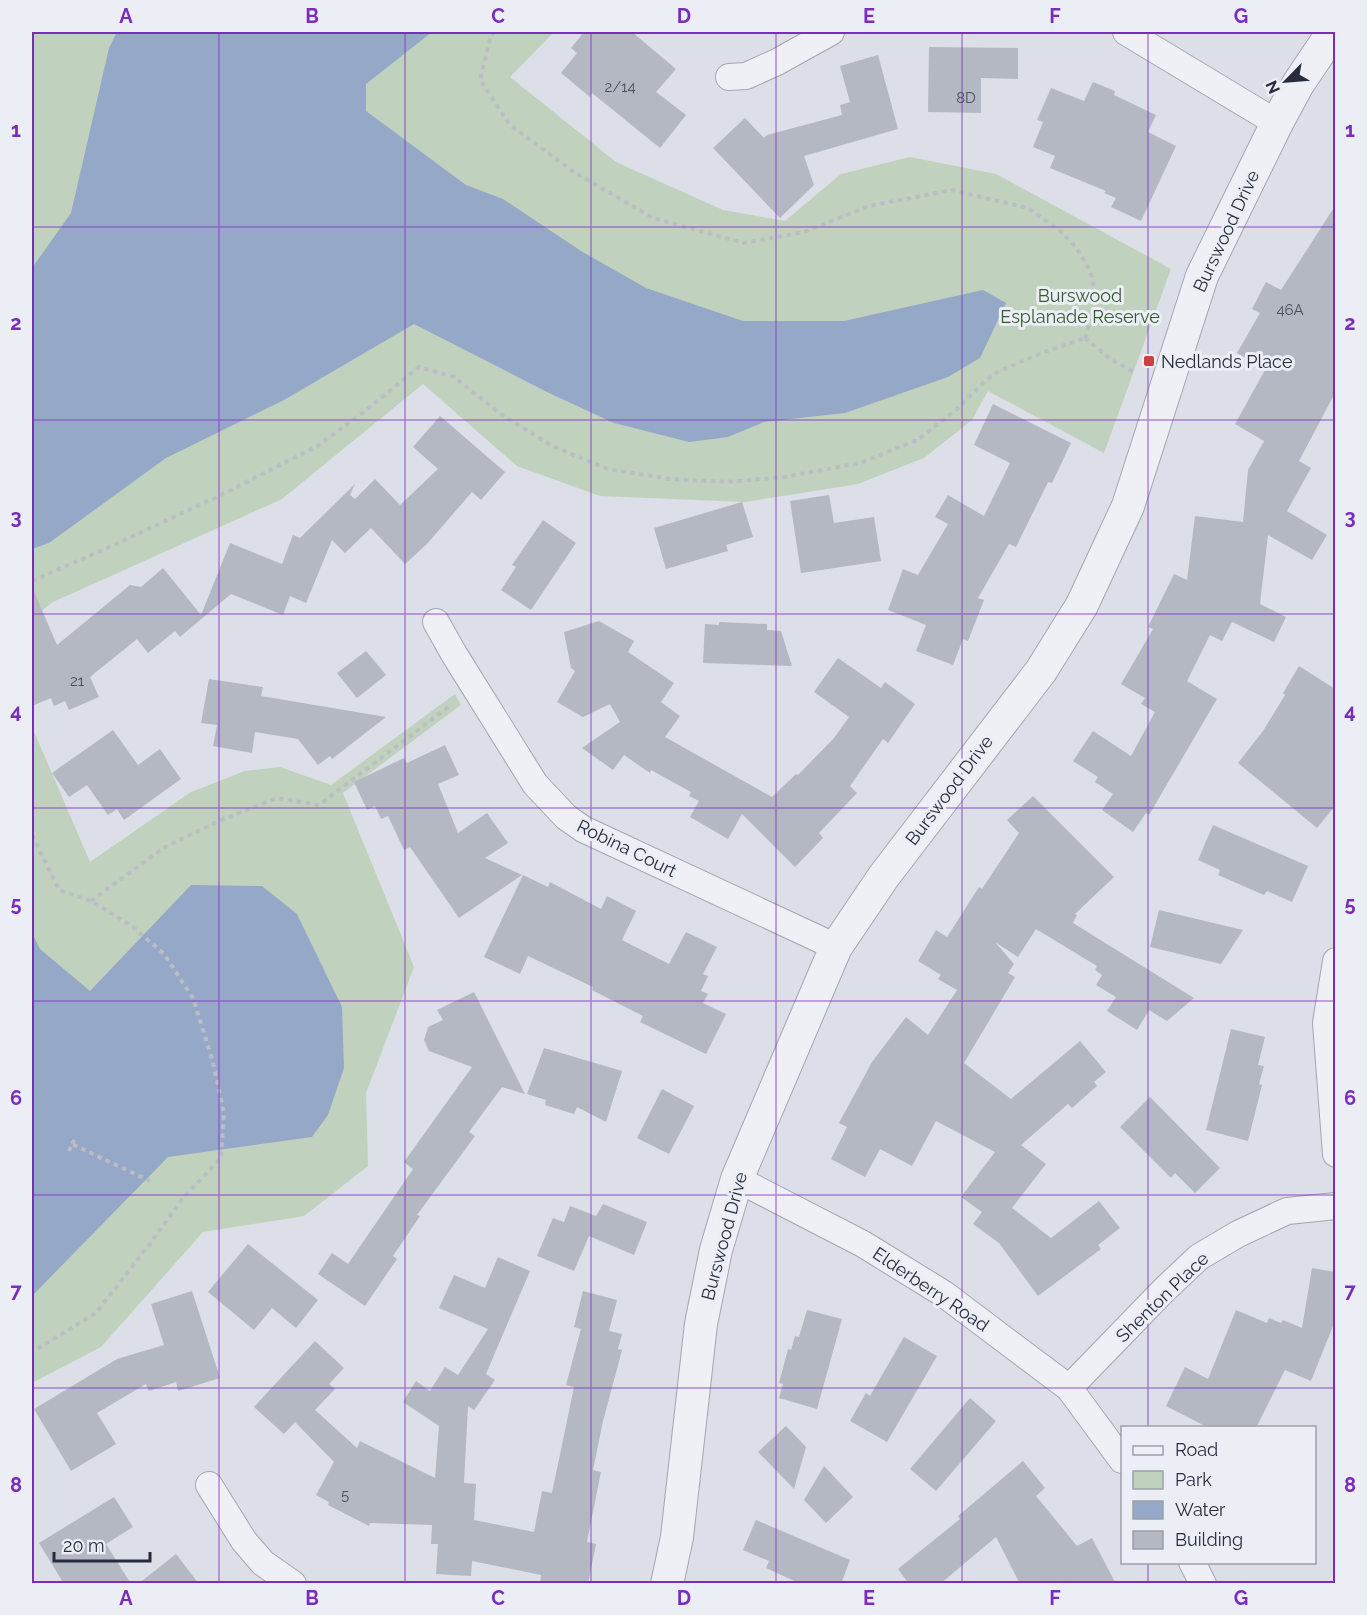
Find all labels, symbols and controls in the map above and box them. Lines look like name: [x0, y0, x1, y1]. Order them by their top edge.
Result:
text: A: [119, 4, 133, 28]
text: B: [305, 4, 319, 28]
text: C: [491, 4, 505, 28]
text: D: [677, 4, 691, 28]
text: E: [863, 4, 875, 28]
text: F: [1049, 4, 1061, 28]
text: G: [1234, 4, 1248, 28]
north arrow: [1256, 51, 1316, 111]
house number: 2/14: [604, 78, 636, 96]
text: N: [1262, 78, 1284, 97]
house number: 8D: [956, 89, 976, 107]
text: 1: [11, 118, 21, 142]
text: 1: [1345, 118, 1355, 142]
street label: Burswood Drive: [1189, 166, 1264, 295]
park label: Burswood Esplanade Reserve: [1000, 285, 1160, 327]
house number: 46A: [1276, 301, 1304, 319]
text: 2: [10, 311, 22, 335]
text: 2: [1344, 311, 1356, 335]
place label: Nedlands Place: [1161, 351, 1293, 372]
marker: Nedlands Place: [1142, 354, 1156, 368]
text: 3: [10, 505, 22, 529]
text: 3: [1344, 505, 1356, 529]
house number: 21: [70, 672, 85, 690]
text: 4: [10, 699, 22, 723]
text: 4: [1344, 699, 1356, 723]
street label: Burswood Drive: [901, 731, 997, 849]
street label: Robina Court: [574, 815, 680, 881]
text: 5: [10, 892, 22, 916]
text: 5: [1344, 892, 1356, 916]
text: 6: [10, 1086, 22, 1110]
text: 6: [1344, 1086, 1356, 1110]
street label: Burswood Drive: [697, 1169, 751, 1302]
street label: Elderberry Road: [869, 1242, 993, 1336]
street label: Shenton Place: [1111, 1247, 1213, 1346]
text: 7: [10, 1279, 22, 1303]
text: 7: [1344, 1279, 1356, 1303]
legend: [1121, 1426, 1316, 1564]
text: Road: [1175, 1439, 1218, 1460]
text: Park: [1175, 1469, 1212, 1490]
text: 8: [10, 1473, 22, 1497]
text: 8: [1344, 1473, 1356, 1497]
house number: 5: [341, 1486, 349, 1504]
text: Water: [1175, 1499, 1226, 1520]
scale bar: [54, 1525, 150, 1563]
text: Building: [1175, 1529, 1243, 1550]
text: 20 m: [63, 1535, 105, 1556]
text: A: [119, 1586, 133, 1610]
text: B: [305, 1586, 319, 1610]
text: C: [491, 1586, 505, 1610]
text: D: [677, 1586, 691, 1610]
text: E: [863, 1586, 875, 1610]
text: F: [1049, 1586, 1061, 1610]
text: G: [1234, 1586, 1248, 1610]

